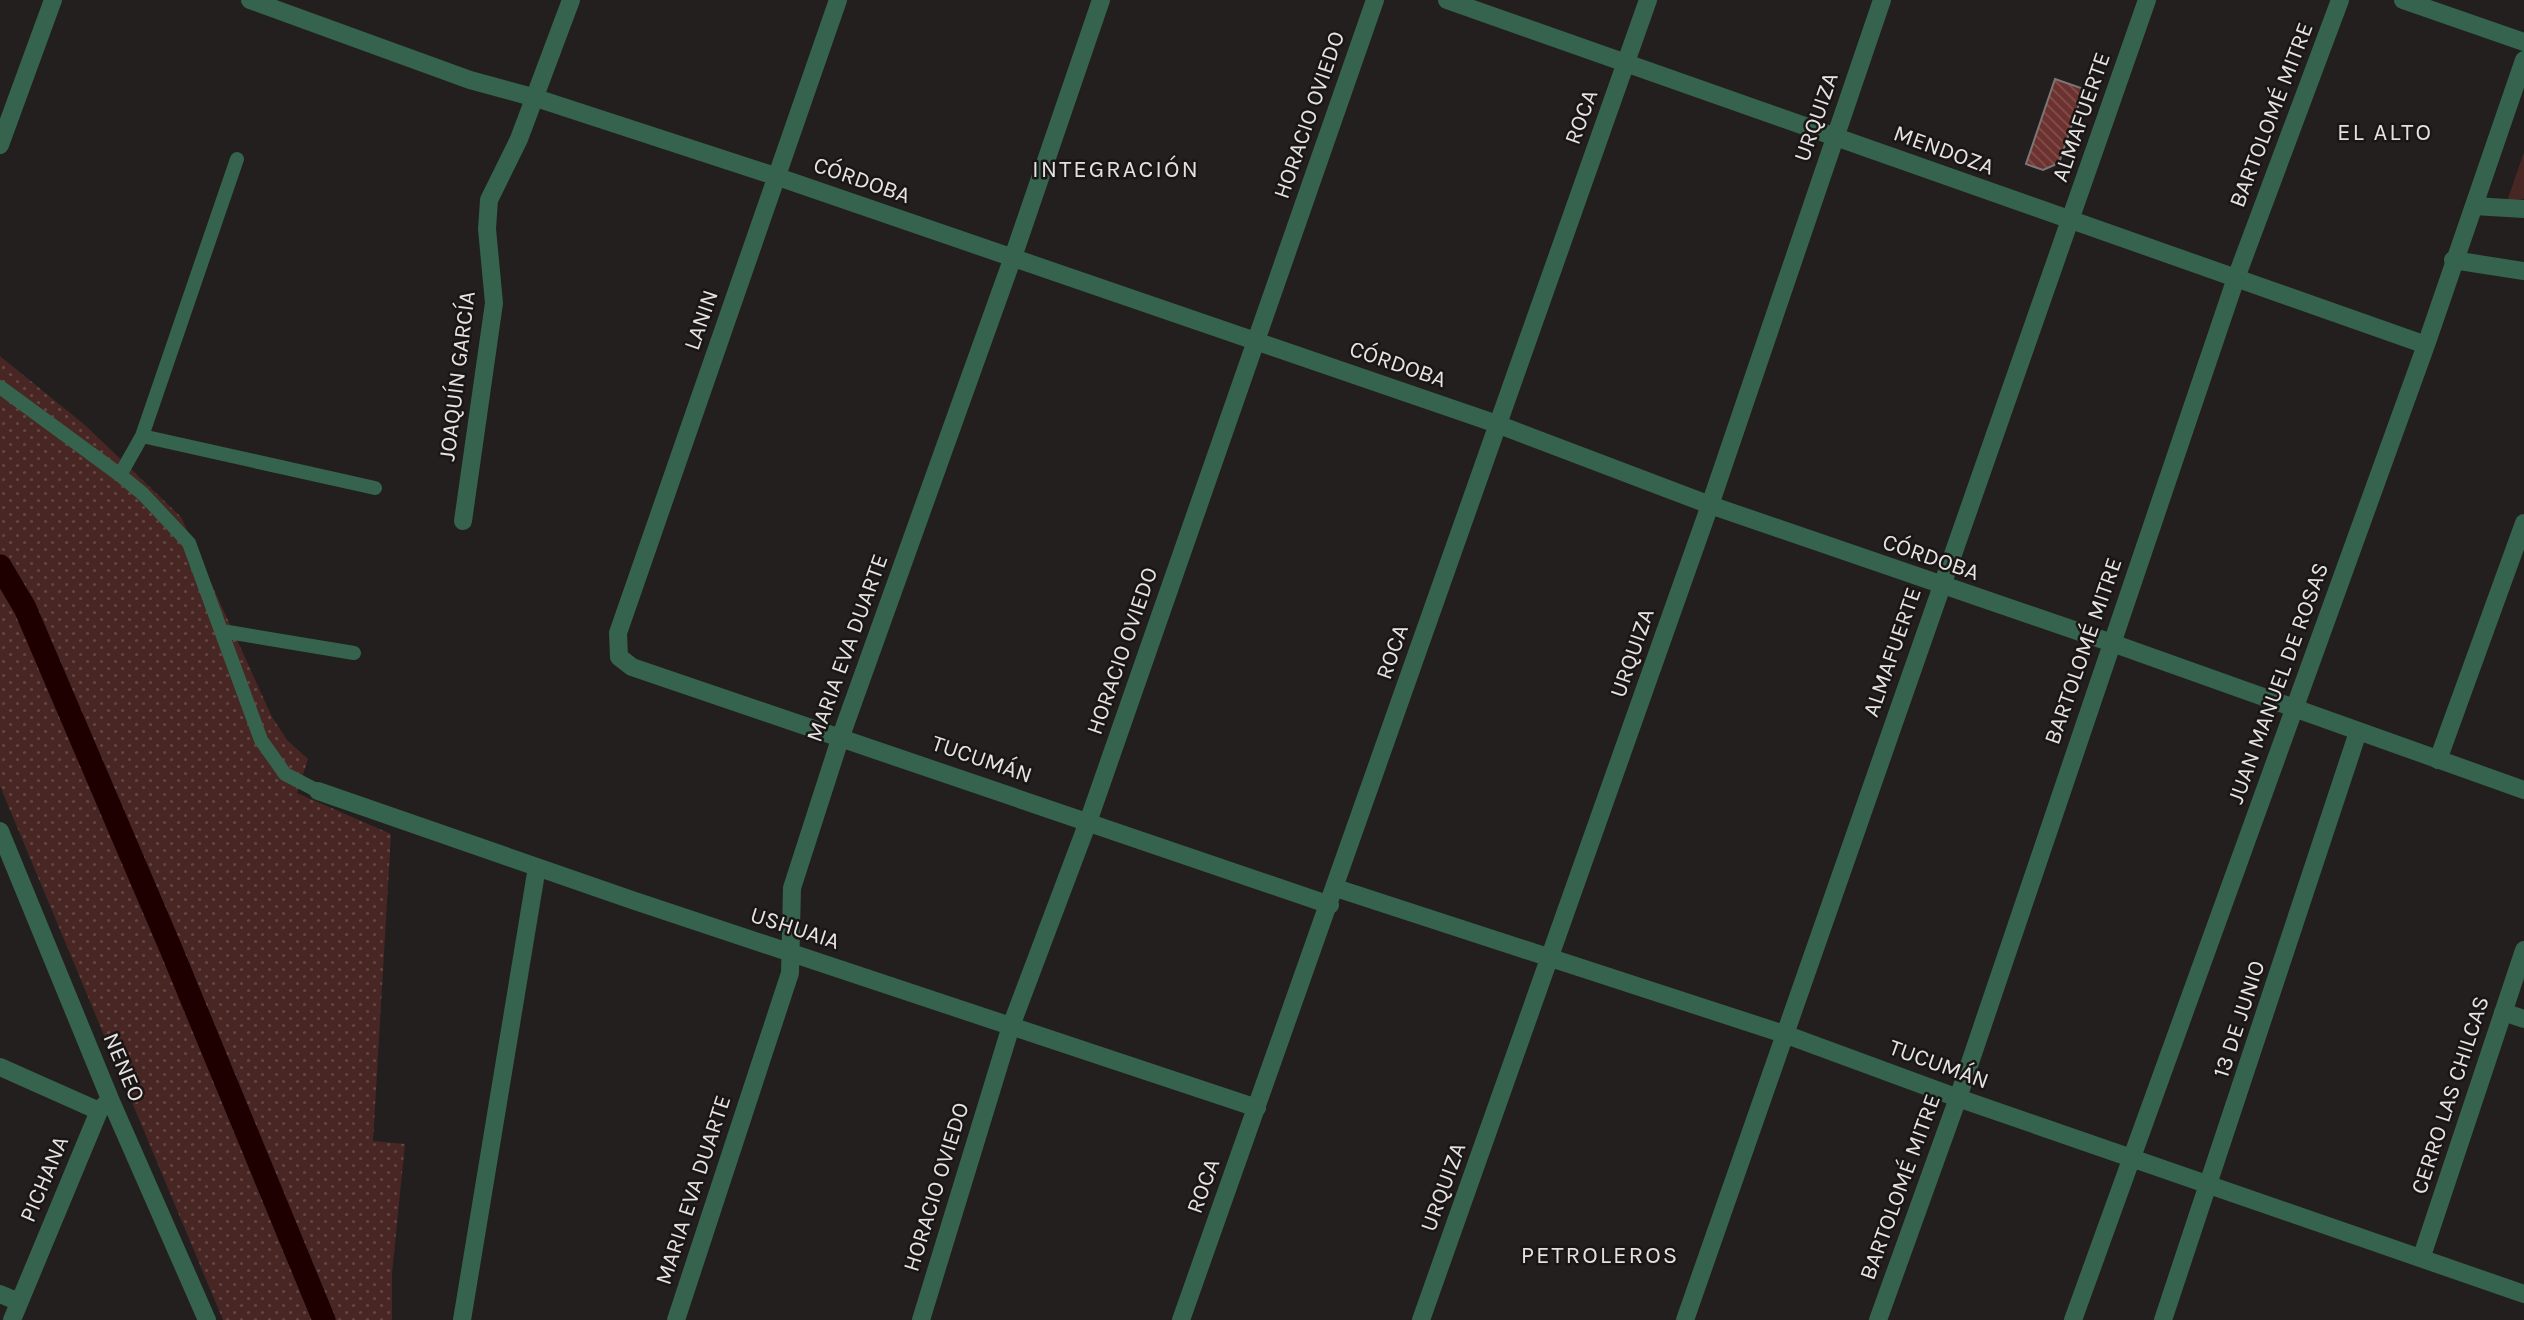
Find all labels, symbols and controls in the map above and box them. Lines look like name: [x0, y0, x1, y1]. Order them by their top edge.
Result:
street label: BARTOLOMÉ MITRE: [2223, 19, 2319, 211]
street label: HORACIO OVIEDO: [1268, 28, 1350, 202]
street label: ALMAFUERTE: [2046, 49, 2116, 185]
street label: URQUIZA: [1788, 69, 1844, 165]
street label: ROCA: [1559, 86, 1603, 148]
district label: EL ALTO: [2337, 118, 2433, 146]
street label: MENDOZA: [1890, 119, 1998, 181]
street label: CÓRDOBA: [810, 151, 914, 209]
district label: INTEGRACIÓN: [1032, 155, 1200, 183]
street label: LANIN: [678, 286, 724, 354]
street label: JOAQUÍN GARCÍA: [433, 290, 481, 462]
street label: CÓRDOBA: [1346, 335, 1450, 393]
street label: CÓRDOBA: [1879, 528, 1983, 586]
street label: MARIA EVA DUARTE: [801, 551, 893, 745]
street label: BARTOLOMÉ MITRE: [2038, 554, 2128, 748]
street label: JUAN MANUEL DE ROSAS: [2222, 559, 2334, 807]
street label: HORACIO OVIEDO: [1081, 564, 1163, 738]
street label: ALMAFUERTE: [1857, 584, 1927, 720]
street label: URQUIZA: [1604, 605, 1660, 701]
street label: ROCA: [1370, 621, 1414, 683]
street label: TUCUMÁN: [928, 729, 1036, 789]
street label: USHUAIA: [747, 901, 843, 955]
street label: 13 DE JUNIO: [2207, 957, 2271, 1081]
street label: CERRO LAS CHILCAS: [2405, 993, 2495, 1197]
street label: NENEO: [97, 1029, 151, 1105]
street label: TUCUMÁN: [1885, 1034, 1993, 1094]
street label: BARTOLOMÉ MITRE: [1854, 1090, 1946, 1284]
street label: MARIA EVA DUARTE: [650, 1092, 736, 1288]
street label: HORACIO OVIEDO: [897, 1099, 975, 1275]
street label: PICHANA: [14, 1132, 74, 1226]
street label: URQUIZA: [1415, 1139, 1471, 1235]
street label: ROCA: [1181, 1155, 1225, 1217]
district label: PETROLEROS: [1521, 1241, 1679, 1269]

